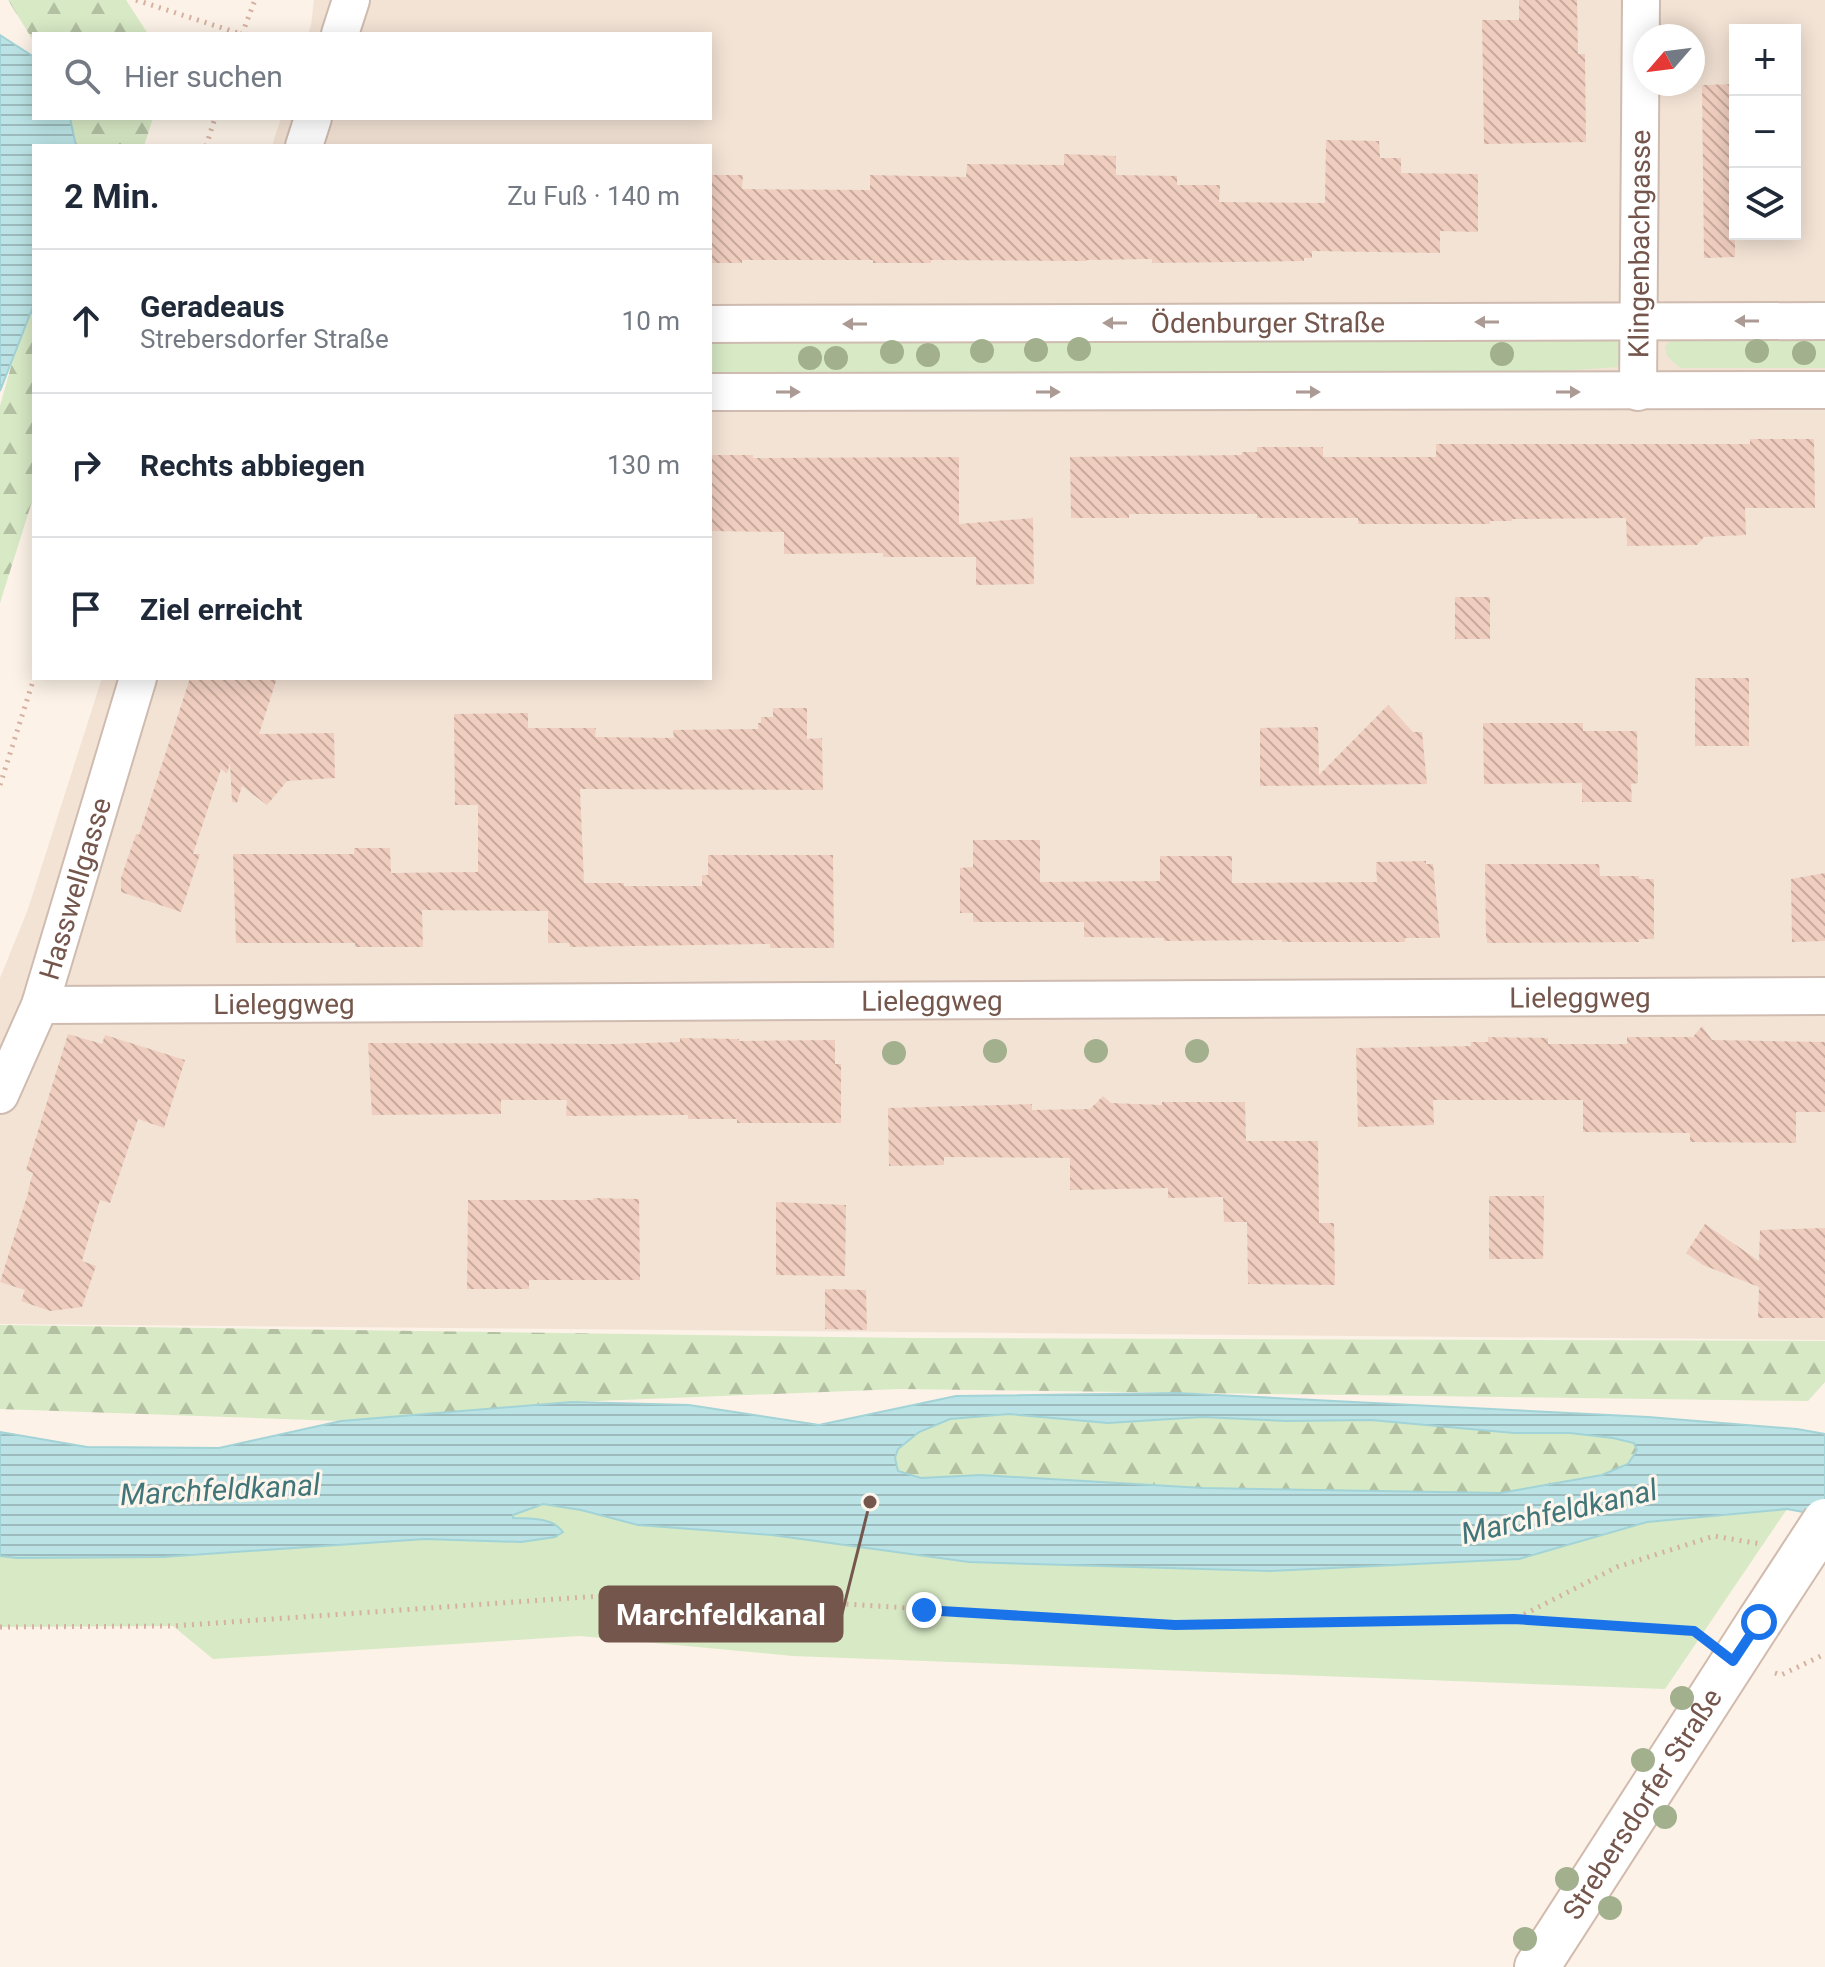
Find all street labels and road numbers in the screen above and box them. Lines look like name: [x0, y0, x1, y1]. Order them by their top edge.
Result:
street label: Klingenbachgasse: [1622, 130, 1657, 358]
street label: Ödenburger Straße: [1151, 306, 1385, 340]
street label: Hasswellgasse: [33, 794, 118, 984]
street label: Lieleggweg: [1509, 981, 1651, 1015]
street label: Lieleggweg: [861, 984, 1003, 1018]
street label: Lieleggweg: [213, 987, 355, 1021]
street label: Strebersdorfer Straße: [1556, 1682, 1729, 1926]

